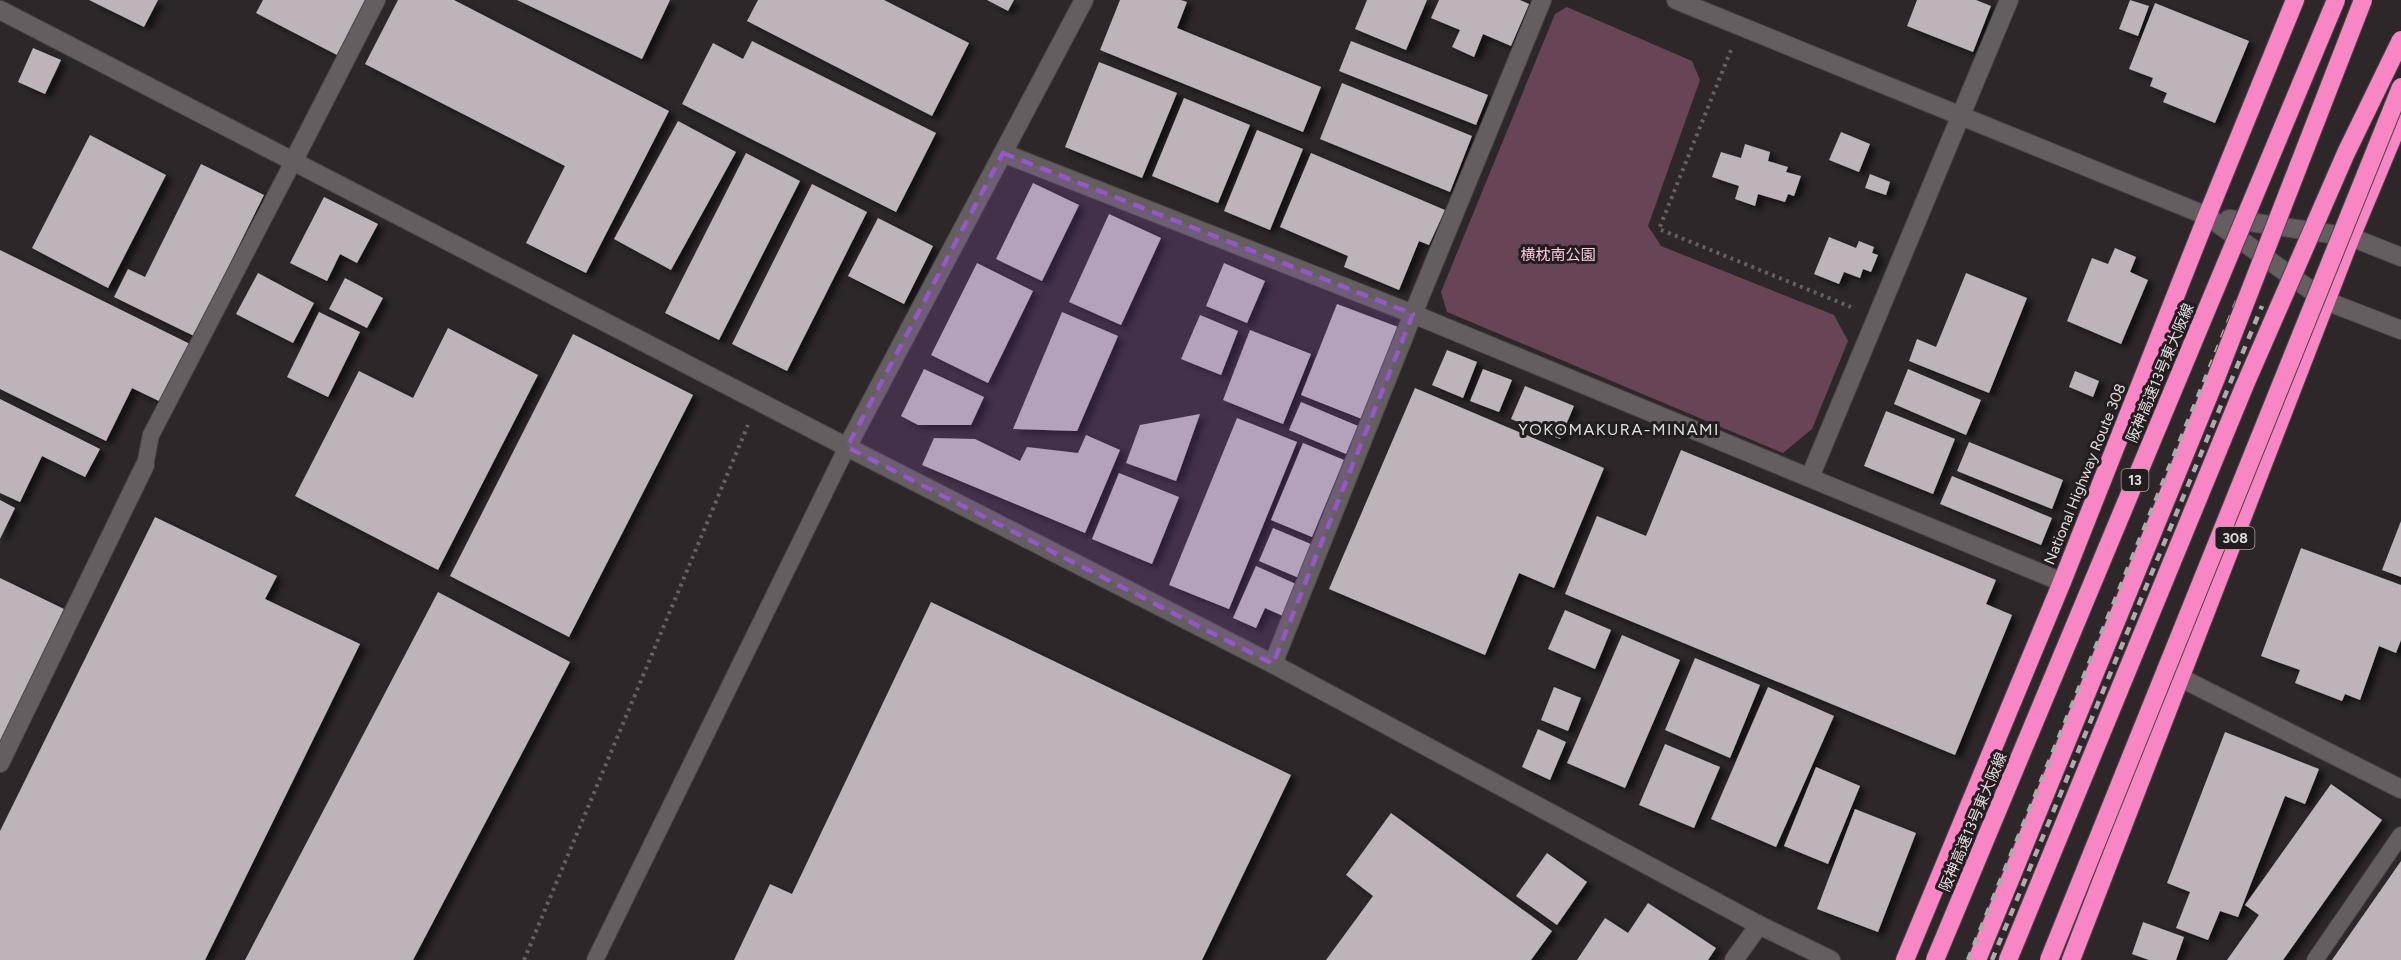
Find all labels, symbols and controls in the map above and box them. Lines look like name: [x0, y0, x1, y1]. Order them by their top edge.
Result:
park label: 横枕南公園: [1520, 246, 1596, 264]
street label: 阪神高速13号東大阪線: [2123, 301, 2197, 445]
street label: National Highway Route 308: [2040, 381, 2130, 567]
district label: YOKOMAKURA-MINAMI: [1518, 420, 1720, 439]
road number: 13: [2122, 469, 2148, 491]
road number: 308: [2216, 527, 2254, 549]
street label: 阪神高速13号東大阪線: [1936, 750, 2010, 894]

